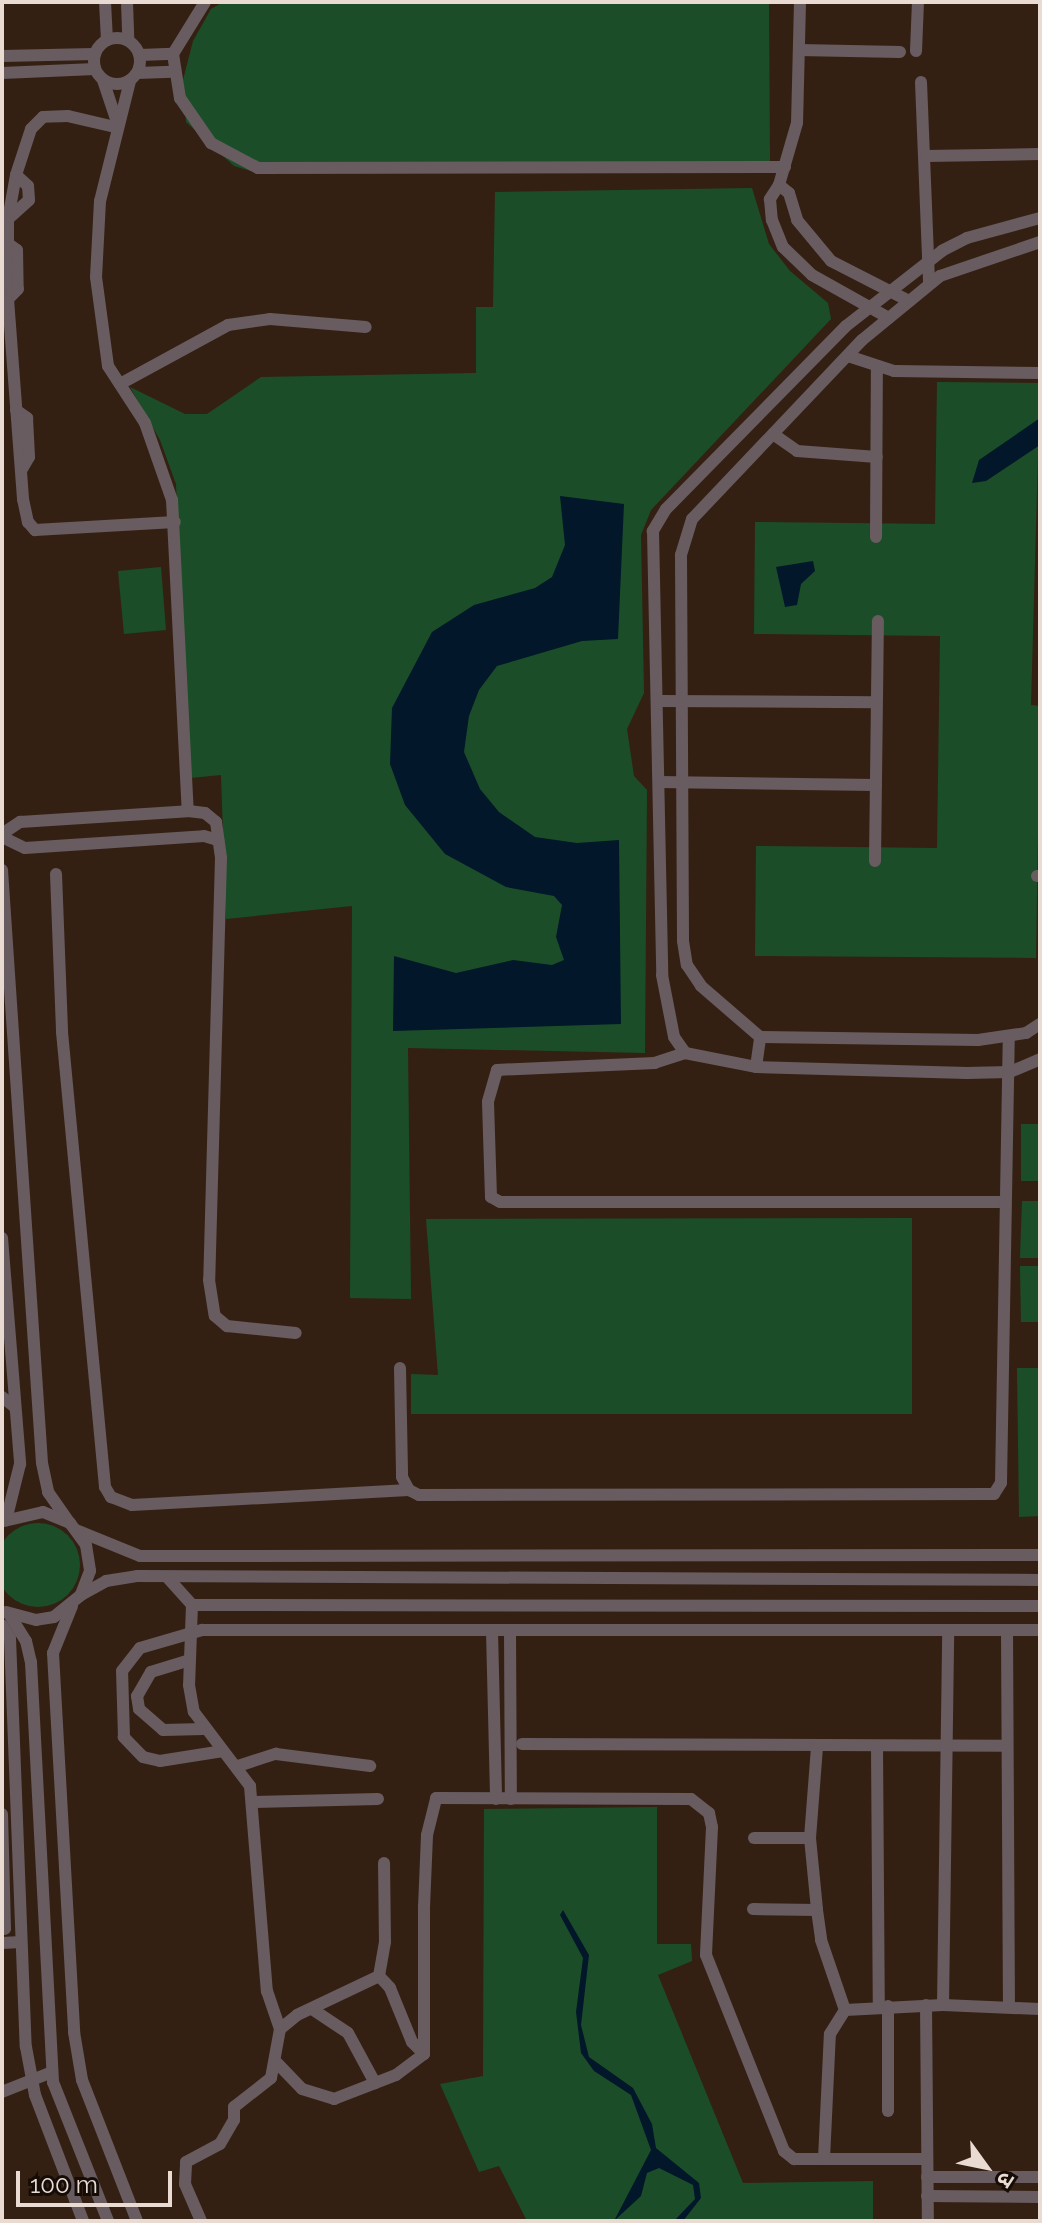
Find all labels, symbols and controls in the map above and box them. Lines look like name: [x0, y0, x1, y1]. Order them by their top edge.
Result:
north arrow: [946, 2127, 1026, 2207]
scale bar: [20, 2155, 176, 2205]
text: उ: [992, 2168, 1021, 2193]
text: 100 m: [30, 2170, 98, 2199]

